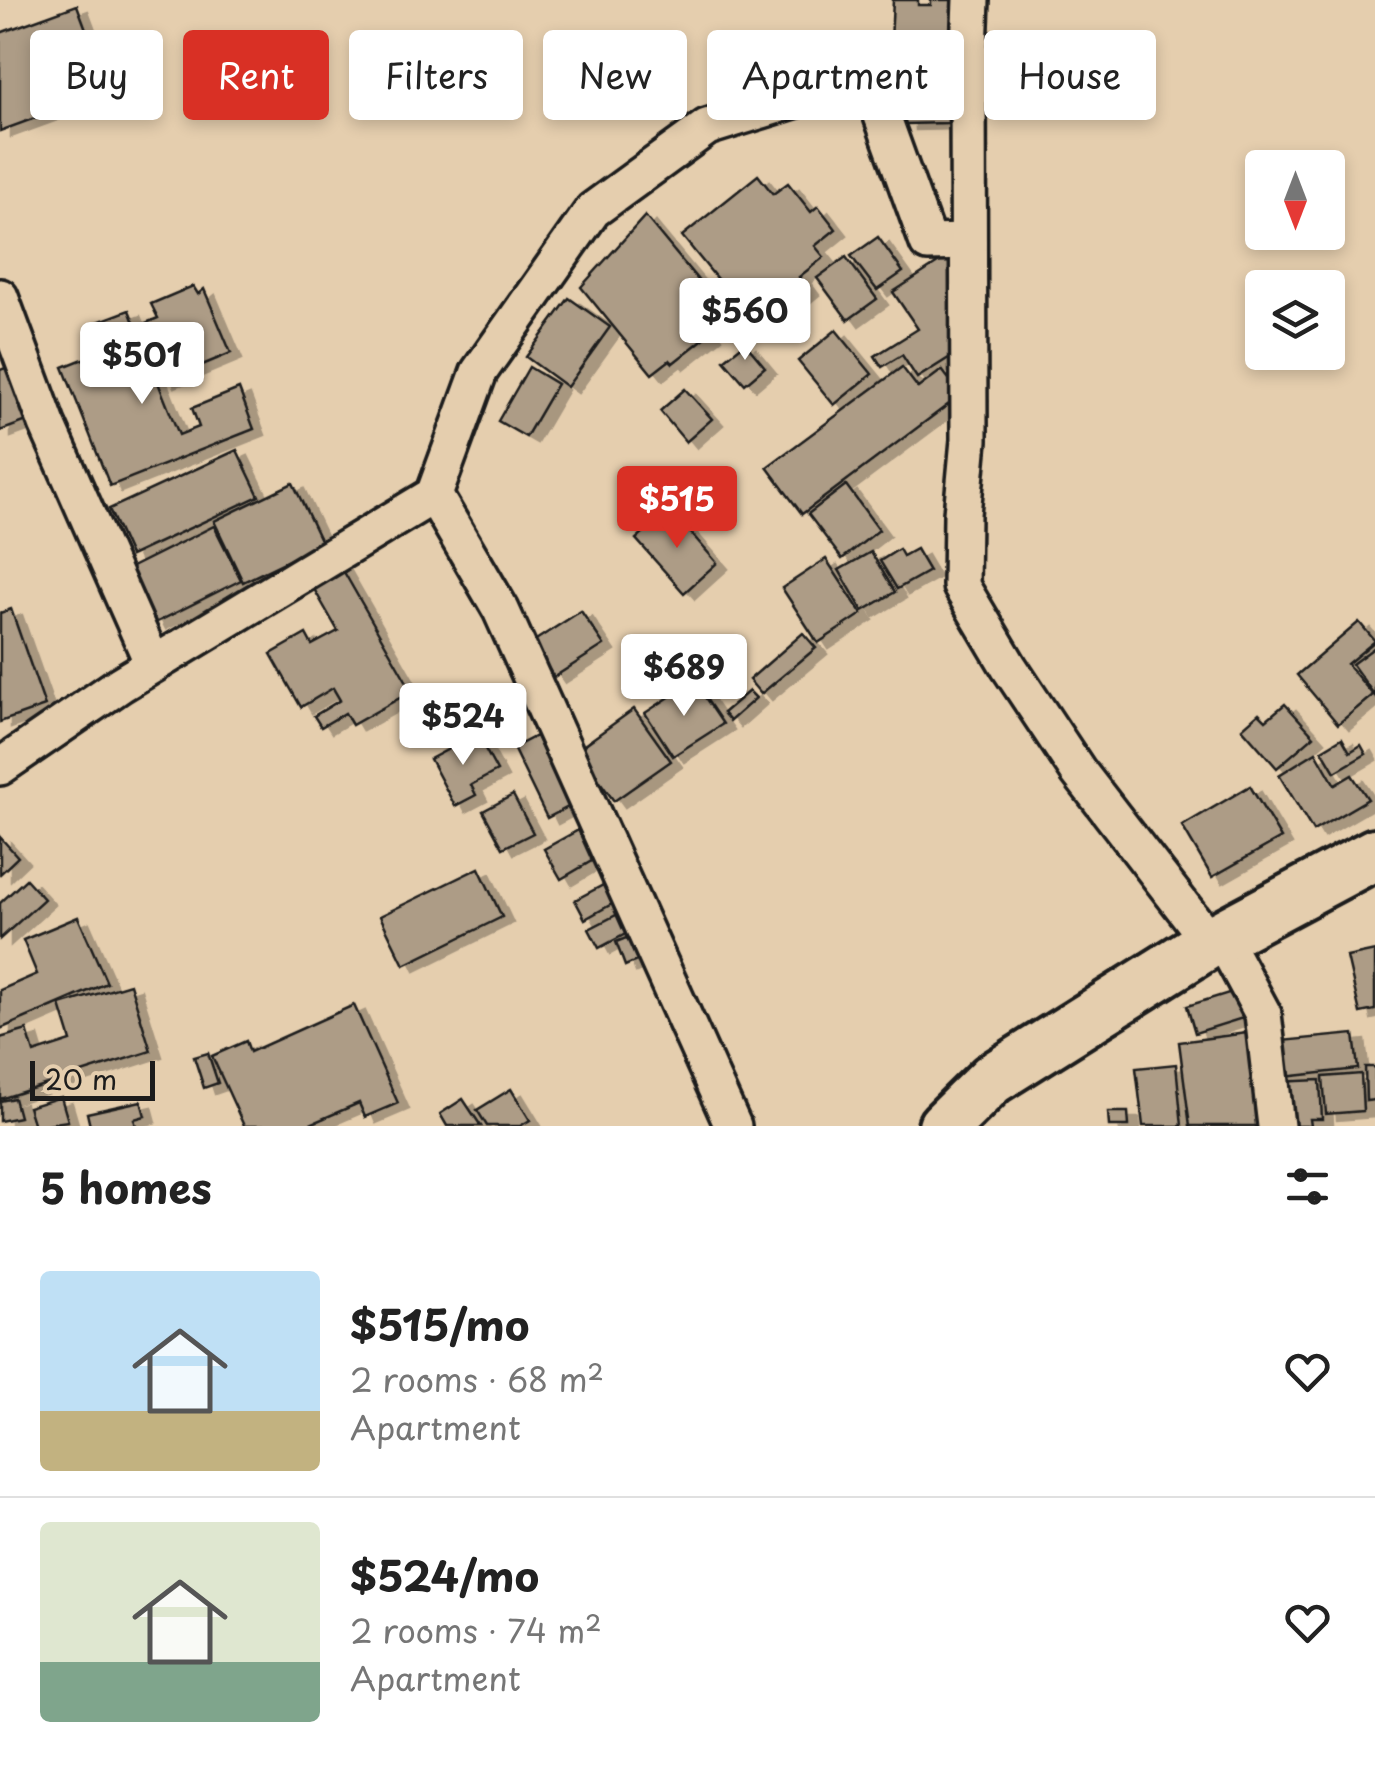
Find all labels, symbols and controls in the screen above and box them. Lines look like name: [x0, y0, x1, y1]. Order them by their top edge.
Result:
chip: Buy: [30, 30, 163, 120]
chip: Rent: [183, 30, 329, 120]
chip: Filters: [349, 30, 523, 120]
chip: New: [543, 30, 687, 120]
chip: Apartment: [707, 30, 964, 120]
chip: House: [984, 30, 1156, 120]
north arrow: [1245, 150, 1345, 250]
map controls: [1245, 150, 1345, 370]
button: layers: [1245, 270, 1345, 370]
pin: $560: [686, 278, 804, 363]
text: $560: [701, 286, 789, 334]
pin: $501: [83, 322, 201, 407]
text: $501: [102, 330, 182, 378]
pin: $515: [618, 466, 736, 551]
text: $515: [639, 474, 715, 522]
pin: $689: [625, 634, 743, 719]
text: $689: [643, 642, 725, 690]
pin: $524: [404, 683, 522, 768]
text: $524: [421, 691, 505, 739]
scale bar: [30, 1056, 155, 1100]
text: 20 m: [45, 1057, 117, 1100]
text: 5 homes: [40, 1155, 212, 1218]
icon: filters: [1280, 1159, 1335, 1214]
text: $515/mo: [350, 1292, 529, 1355]
icon: home: [120, 1311, 240, 1431]
icon: heart: [1280, 1344, 1335, 1399]
text: 2 rooms · 68 m²: [350, 1355, 604, 1403]
text: Apartment: [350, 1403, 521, 1451]
text: $524/mo: [350, 1543, 539, 1606]
icon: home: [120, 1562, 240, 1682]
icon: heart: [1280, 1595, 1335, 1650]
text: 2 rooms · 74 m²: [350, 1606, 602, 1654]
text: Apartment: [350, 1654, 521, 1702]

